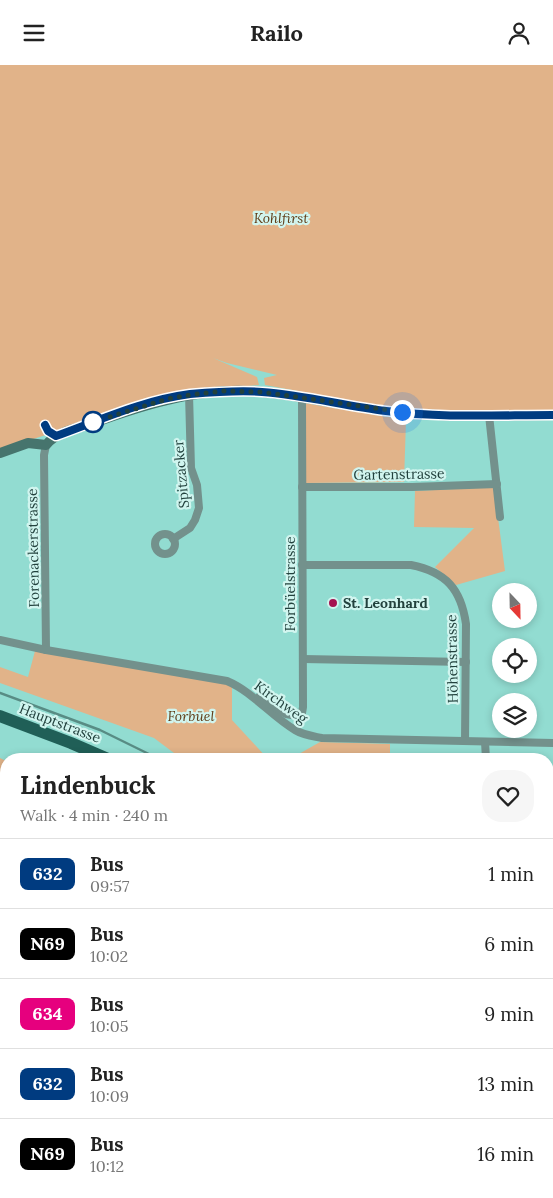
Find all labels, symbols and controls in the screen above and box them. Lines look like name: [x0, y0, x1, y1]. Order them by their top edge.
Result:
icon: menu: [20, 19, 48, 47]
text: Railo: [250, 19, 303, 47]
icon: person: [505, 19, 533, 47]
park label: Kohlfirst: [254, 209, 309, 227]
your location: [390, 400, 415, 425]
unlabelled marker: [82, 411, 104, 433]
street label: Spitzacker: [169, 439, 193, 509]
street label: Gartenstrasse: [353, 464, 445, 484]
street label: Forenackerstrasse: [23, 488, 43, 608]
street label: Forbüelstrasse: [281, 536, 299, 632]
north arrow: [492, 583, 538, 627]
map controls: [492, 583, 537, 738]
place label: St. Leonhard: [343, 594, 428, 612]
marker: St. Leonhard: [327, 597, 339, 609]
street label: Höhenstrasse: [442, 614, 462, 704]
button: locate: [492, 638, 537, 683]
street label: Kirchweg: [251, 677, 311, 728]
button: layers: [492, 693, 537, 738]
street label: Hauptstrasse: [17, 699, 104, 747]
park label: Forbüel: [168, 707, 214, 725]
text: Lindenbuck: [20, 770, 155, 801]
button: heart: [482, 770, 534, 822]
text: Walk · 4 min · 240 m: [20, 805, 168, 825]
text: Bus: [90, 852, 123, 876]
text: 632: [32, 862, 63, 885]
text: 1 min: [488, 862, 534, 886]
text: 09:57: [90, 876, 129, 896]
text: Bus: [90, 922, 123, 946]
text: N69: [30, 932, 65, 955]
text: 6 min: [484, 932, 534, 956]
text: 10:02: [90, 946, 128, 966]
text: Bus: [90, 992, 123, 1016]
text: 634: [32, 1002, 63, 1025]
text: 9 min: [484, 1002, 534, 1026]
text: 10:05: [90, 1016, 128, 1036]
text: Bus: [90, 1062, 123, 1086]
text: 632: [32, 1072, 63, 1095]
text: 13 min: [478, 1072, 534, 1096]
text: 10:09: [90, 1086, 129, 1106]
text: Bus: [90, 1132, 123, 1156]
text: N69: [30, 1142, 65, 1165]
text: 16 min: [477, 1142, 534, 1166]
text: 10:12: [90, 1156, 124, 1176]

